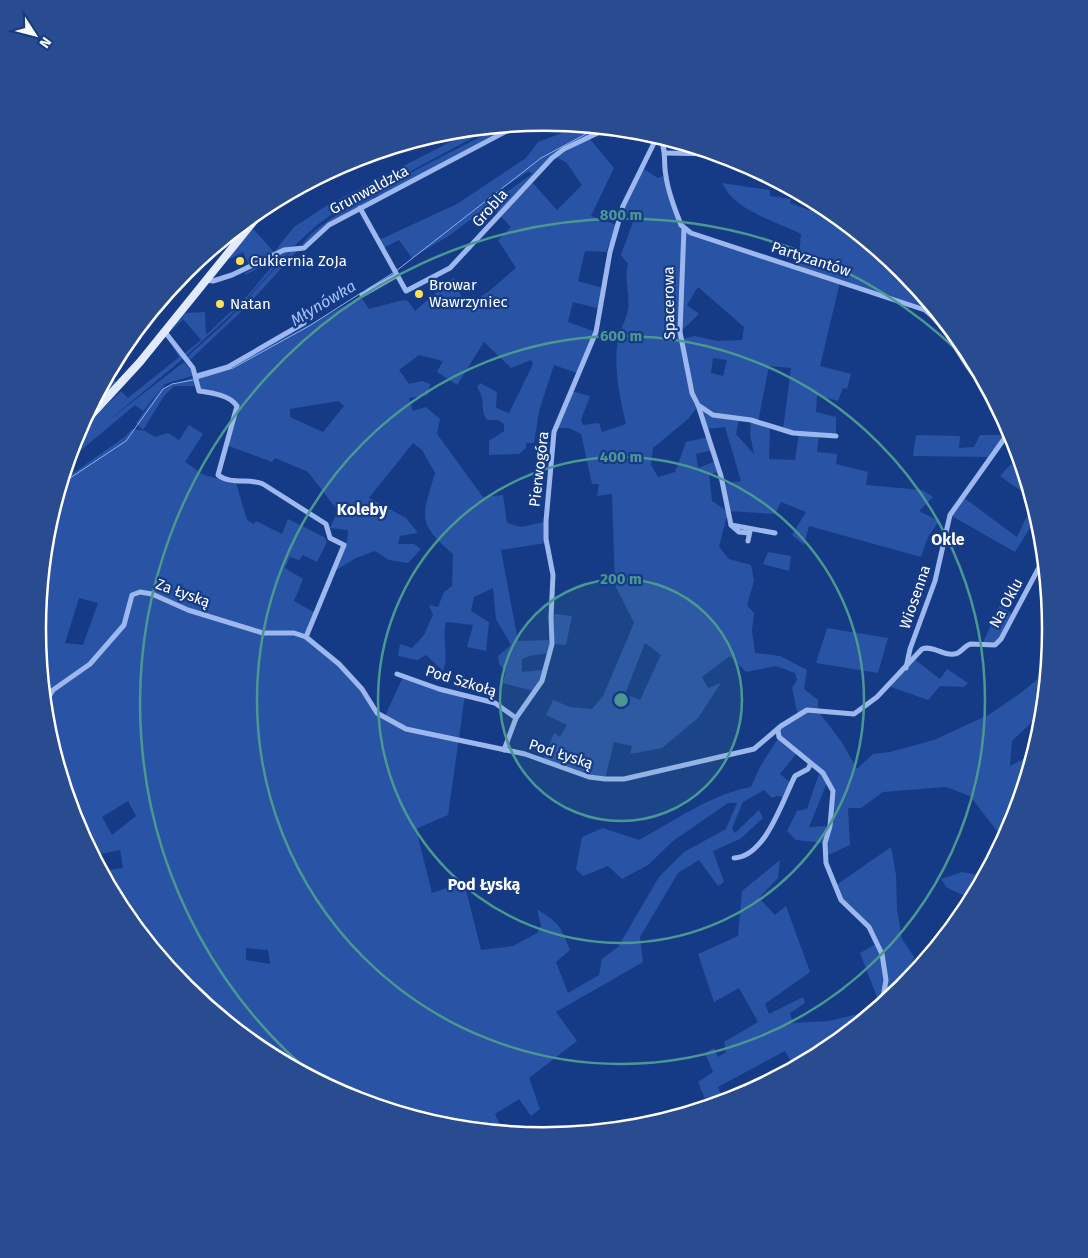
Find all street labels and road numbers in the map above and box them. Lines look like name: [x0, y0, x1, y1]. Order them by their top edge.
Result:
street label: Grunwaldzka: [326, 162, 412, 218]
street label: Grobla: [468, 185, 512, 231]
street label: Partyzantów: [769, 238, 853, 280]
street label: Spacerowa: [659, 266, 679, 340]
street label: Pierwogóra: [525, 430, 553, 508]
street label: Wiosenna: [896, 563, 934, 631]
street label: Za Łyską: [153, 575, 213, 611]
street label: Na Oklu: [985, 575, 1027, 631]
street label: Pod Szkołą: [423, 662, 499, 700]
street label: Pod Łyską: [527, 735, 595, 773]

